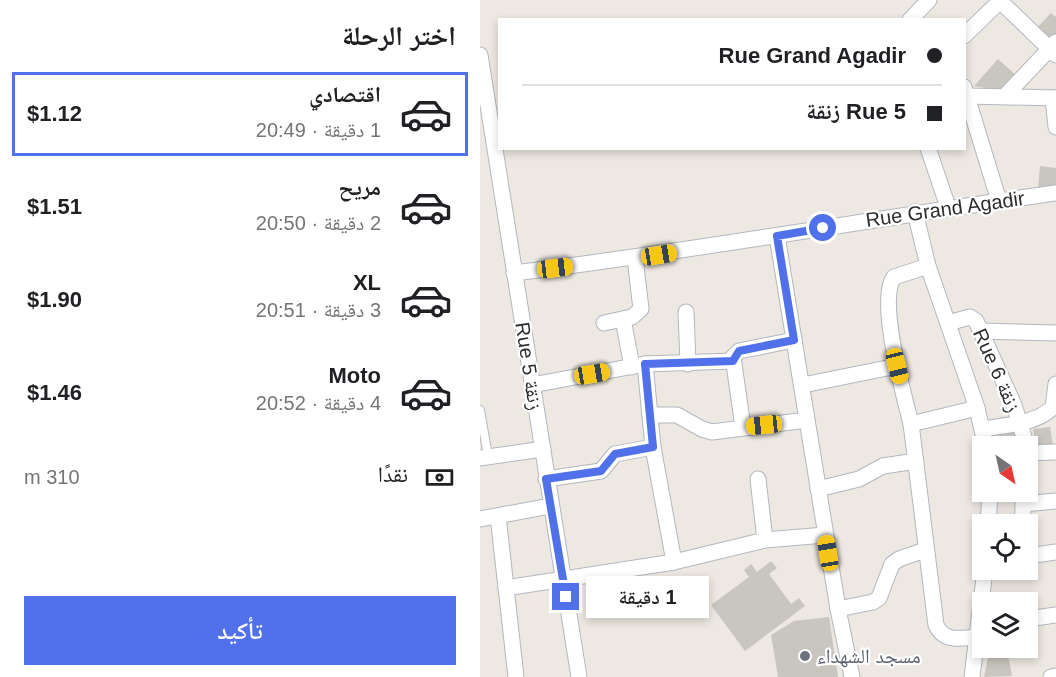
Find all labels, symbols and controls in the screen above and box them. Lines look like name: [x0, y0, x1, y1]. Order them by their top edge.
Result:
text: اختر الرحلة: [342, 21, 456, 51]
text: Rue Grand Agadir: [719, 43, 906, 68]
text: اقتصادي: [309, 82, 381, 107]
icon: car: [399, 87, 453, 141]
text: Rue 5 زنقة: [806, 99, 906, 124]
text: $1.12: [27, 101, 82, 126]
text: 1 دقيقة · 20:49: [256, 119, 381, 141]
text: مريح: [338, 175, 381, 200]
icon: car: [399, 180, 453, 234]
street label: Rue Grand Agadir: [864, 187, 1026, 231]
text: $1.51: [27, 194, 82, 219]
text: 2 دقيقة · 20:50: [256, 212, 381, 234]
route start: [809, 214, 836, 241]
car: [640, 243, 678, 267]
car: [536, 257, 574, 279]
text: XL: [353, 270, 381, 295]
icon: car: [399, 273, 453, 327]
text: $1.90: [27, 287, 82, 312]
text: 3 دقيقة · 20:51: [256, 299, 381, 321]
street label: Rue 5 زنقة: [511, 320, 547, 412]
street label: Rue 6 زنقة: [969, 325, 1025, 415]
car: [884, 346, 910, 386]
car: [573, 362, 611, 386]
text: Moto: [328, 363, 381, 388]
icon: car: [399, 366, 453, 420]
text: $1.46: [27, 380, 82, 405]
text: 4 دقيقة · 20:52: [256, 392, 381, 414]
car: [745, 414, 783, 436]
north arrow: [972, 436, 1038, 502]
map controls: [972, 436, 1038, 658]
icon: cash: [423, 461, 456, 494]
text: نقدًا: [378, 462, 408, 487]
text: 310 m: [24, 466, 80, 488]
button: locate: [972, 514, 1038, 580]
car: [816, 534, 840, 572]
callout: 1 دقيقة: [587, 576, 710, 618]
route end: [552, 583, 579, 610]
text: 1 دقيقة: [618, 586, 677, 608]
button: layers: [972, 592, 1038, 658]
button: تأكيد: [24, 596, 456, 665]
place label: مسجد الشهداء: [817, 645, 921, 668]
marker: مسجد الشهداء: [798, 649, 812, 663]

